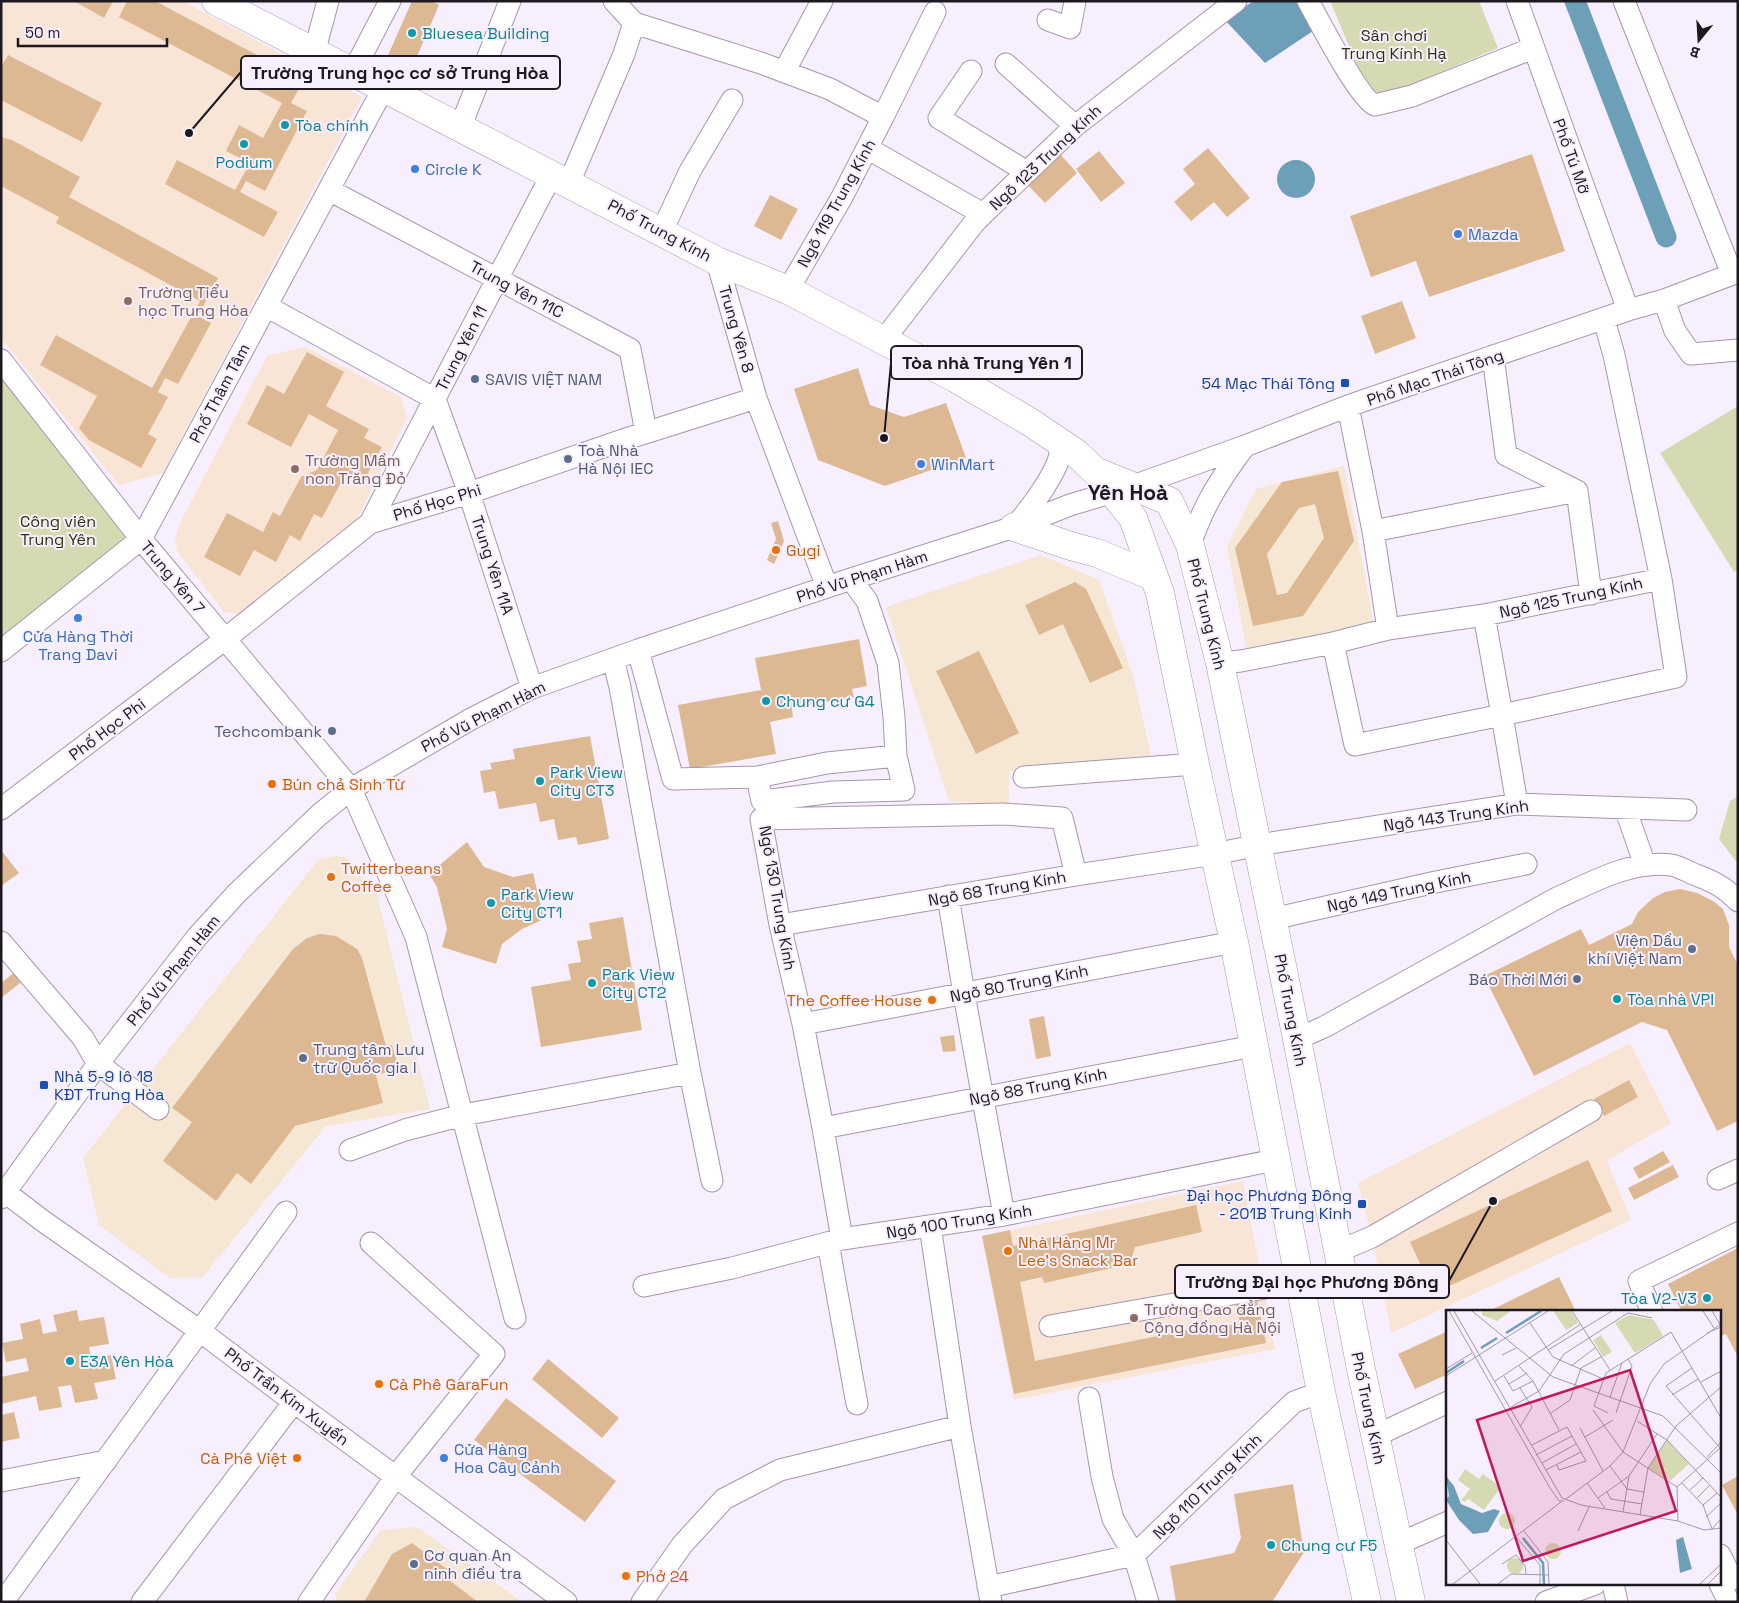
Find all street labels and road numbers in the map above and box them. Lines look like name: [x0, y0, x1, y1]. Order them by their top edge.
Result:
street label: Ngõ 123 Trung Kính: [985, 100, 1106, 215]
street label: Phố Tú Mỡ: [1548, 115, 1595, 197]
street label: Ngõ 119 Trung Kính: [793, 135, 880, 271]
street label: Phố Trung Kính: [604, 194, 715, 267]
street label: Trung Yên 11C: [466, 256, 567, 323]
street label: Trung Yên 8: [714, 283, 759, 375]
street label: Trung Yên 11: [431, 302, 492, 394]
street label: Phố Thâm Tâm: [184, 340, 255, 447]
street label: Phố Mạc Thái Tông: [1364, 344, 1506, 411]
street label: Phố Học Phi: [391, 479, 484, 526]
street label: Trung Yên 11A: [467, 513, 518, 617]
street label: Trung Yên 7: [136, 537, 209, 618]
street label: Phố Vũ Phạm Hàm: [794, 545, 930, 608]
street label: Phố Trung Kính: [1182, 556, 1231, 672]
street label: Ngõ 125 Trung Kính: [1498, 572, 1645, 623]
street label: Phố Vũ Phạm Hàm: [418, 676, 549, 757]
street label: Phố Học Phi: [65, 694, 150, 765]
street label: Ngõ 143 Trung Kính: [1382, 795, 1530, 836]
street label: Ngõ 130 Trung Kính: [754, 824, 801, 972]
street label: Ngõ 68 Trung Kính: [926, 866, 1068, 911]
street label: Ngõ 149 Trung Kính: [1325, 866, 1473, 917]
street label: Phố Vũ Phạm Hàm: [122, 911, 225, 1030]
street label: Phố Trung Kính: [1269, 952, 1312, 1068]
street label: Ngõ 80 Trung Kính: [948, 960, 1090, 1007]
street label: Ngõ 88 Trung Kính: [967, 1063, 1109, 1110]
street label: Ngõ 100 Trung Kính: [885, 1200, 1033, 1243]
street label: Phố Trần Kim Xuyến: [220, 1343, 353, 1450]
street label: Phố Trung Kính: [1346, 1350, 1391, 1466]
street label: Ngõ 110 Trung Kính: [1148, 1429, 1266, 1544]

